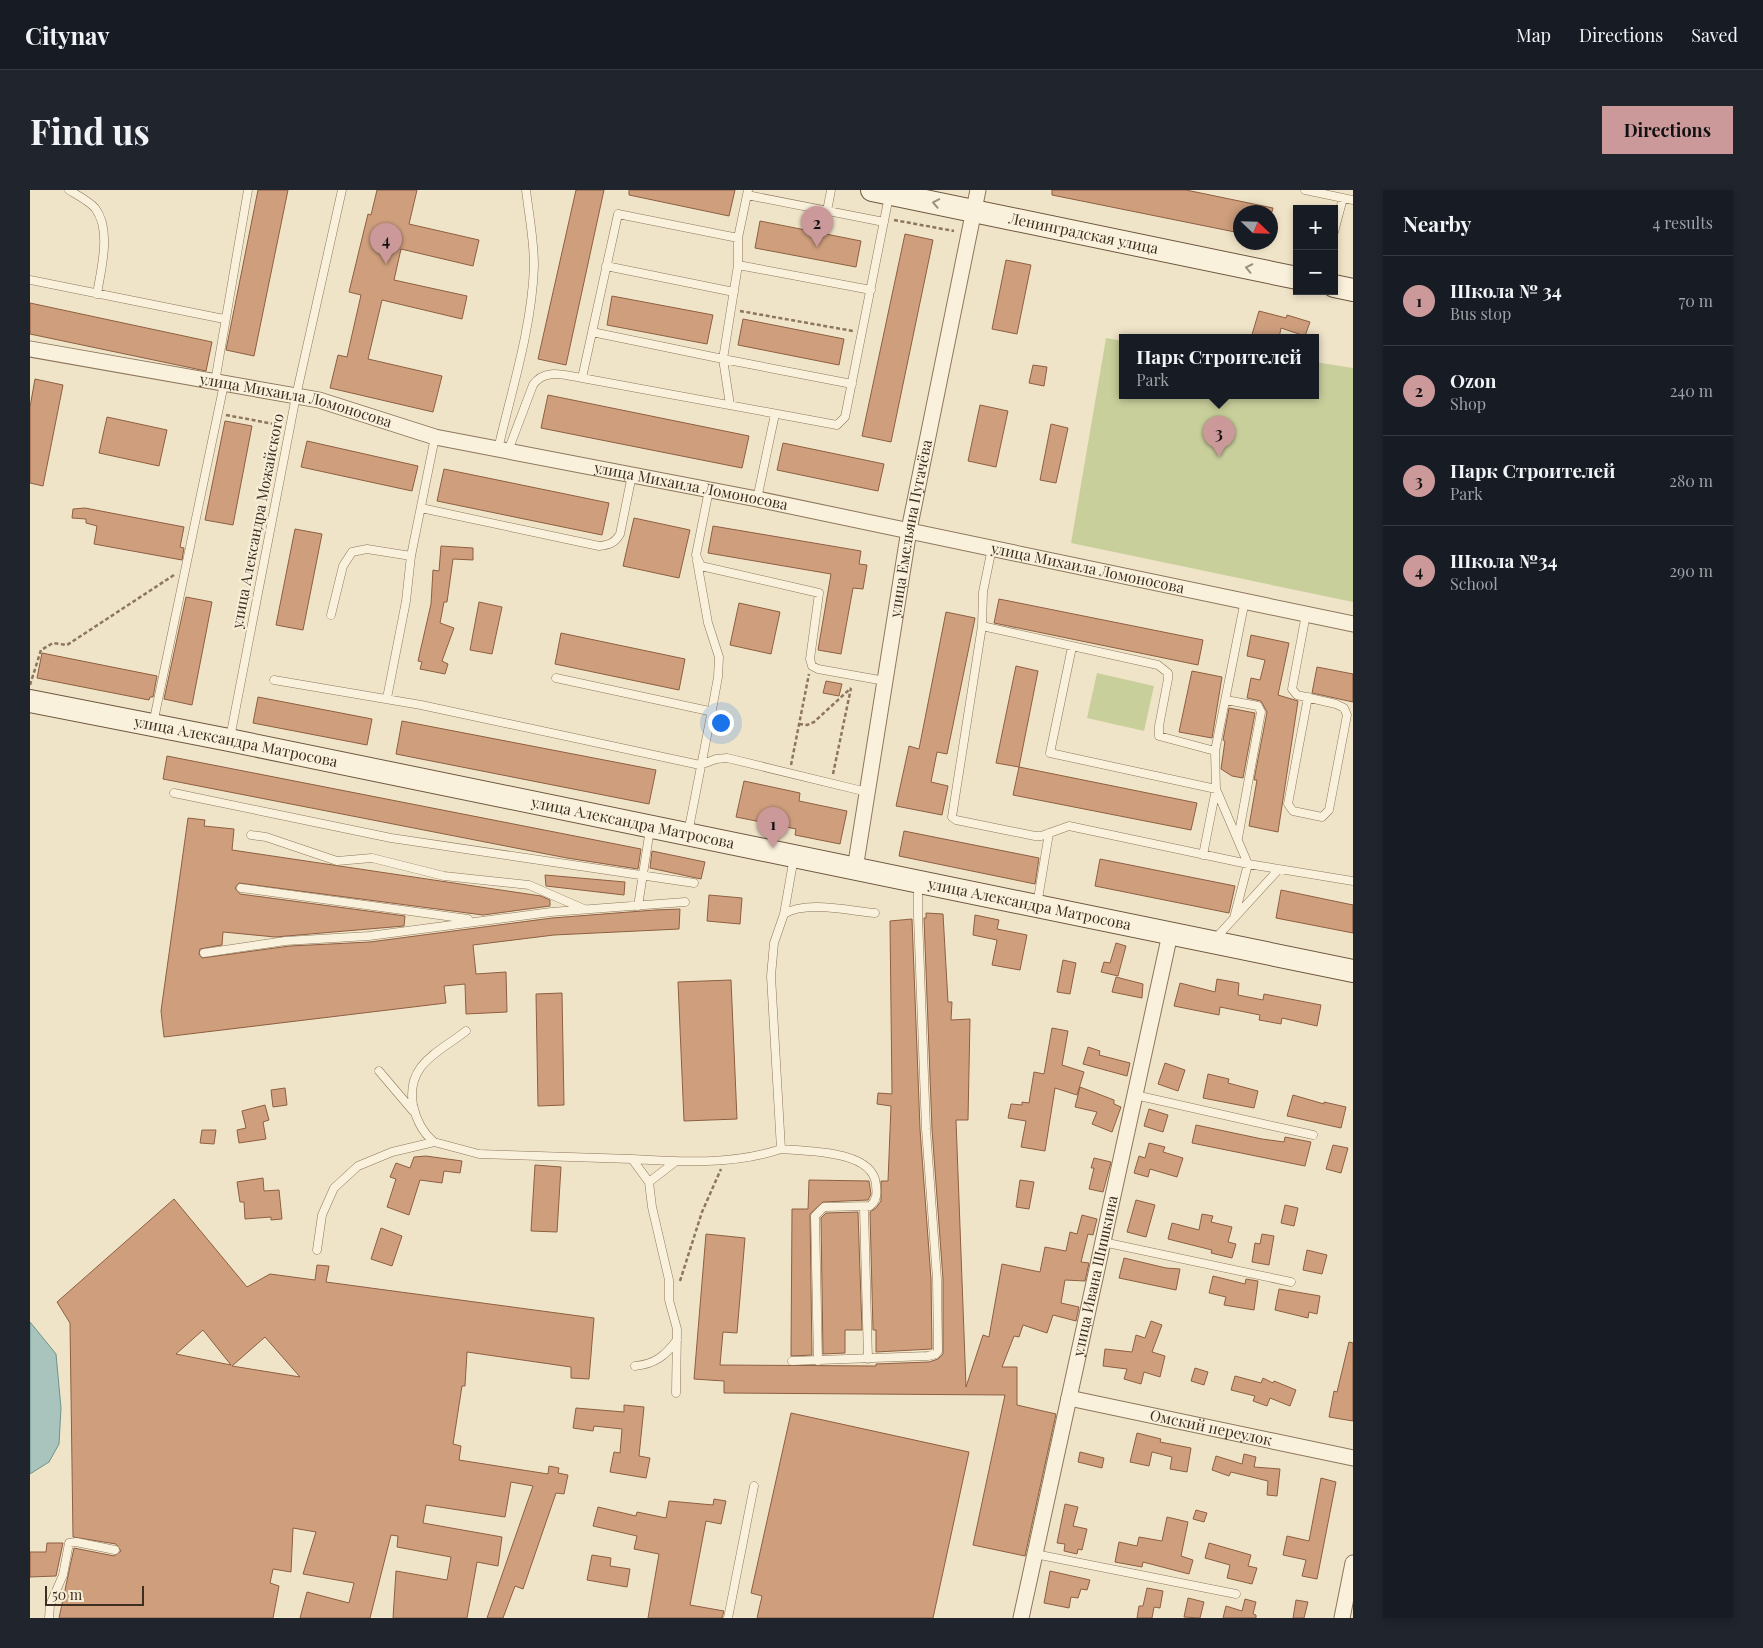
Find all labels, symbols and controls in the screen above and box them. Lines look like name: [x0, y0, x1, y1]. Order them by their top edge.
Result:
text: Citynav: [25, 19, 110, 51]
text: Map: [1516, 23, 1551, 47]
text: Directions: [1579, 23, 1663, 47]
text: Saved: [1691, 23, 1738, 47]
button: Directions: [1602, 106, 1733, 154]
text: Find us: [30, 107, 150, 154]
one-way arrow: [931, 198, 940, 208]
north arrow: [1233, 205, 1278, 250]
map controls: [1293, 205, 1338, 295]
button: +: [1293, 205, 1338, 250]
pin: 2: [801, 206, 833, 247]
street label: Ленинградская улица: [1006, 207, 1161, 258]
text: Nearby: [1403, 209, 1472, 237]
text: 4 results: [1652, 212, 1713, 233]
pin: 4: [370, 223, 402, 264]
button: −: [1293, 250, 1338, 295]
one-way arrow: [1245, 263, 1253, 274]
text: Школа № 34: [1450, 277, 1562, 303]
text: 1: [1416, 290, 1422, 311]
text: 70 m: [1679, 290, 1713, 311]
text: Bus stop: [1450, 303, 1511, 324]
popup: [1119, 334, 1319, 399]
text: Парк Строителей: [1136, 343, 1302, 369]
text: Ozon: [1450, 367, 1496, 393]
street label: улица Михаила Ломоносова: [197, 368, 395, 432]
text: Park: [1136, 369, 1169, 390]
text: 2: [1415, 380, 1423, 401]
text: 240 m: [1670, 380, 1713, 401]
text: Shop: [1450, 393, 1486, 414]
street label: улица Александра Можайского: [226, 412, 288, 631]
pin: 3: [1203, 416, 1235, 457]
street label: улица Емельяна Пугачёва: [884, 437, 936, 620]
street label: улица Михаила Ломоносова: [592, 457, 790, 514]
text: Парк Строителей: [1450, 457, 1615, 483]
text: 3: [1415, 470, 1423, 491]
text: 280 m: [1669, 470, 1713, 491]
text: Park: [1450, 483, 1483, 504]
street label: улица Михаила Ломоносова: [988, 537, 1187, 597]
text: Школа №34: [1450, 547, 1558, 573]
text: 4: [1415, 560, 1423, 581]
text: 290 m: [1669, 560, 1713, 581]
text: School: [1450, 573, 1498, 594]
your location: [708, 710, 734, 736]
street label: улица Александра Матросова: [132, 711, 340, 771]
street label: улица Александра Матросова: [529, 791, 737, 853]
pin: 1: [757, 807, 789, 848]
street label: улица Александра Матросова: [925, 873, 1134, 934]
street label: улица Ивана Шишкина: [1067, 1193, 1122, 1359]
street label: Омский переулок: [1148, 1404, 1274, 1450]
scale bar: [45, 1583, 144, 1606]
text: 50 m: [52, 1585, 82, 1604]

